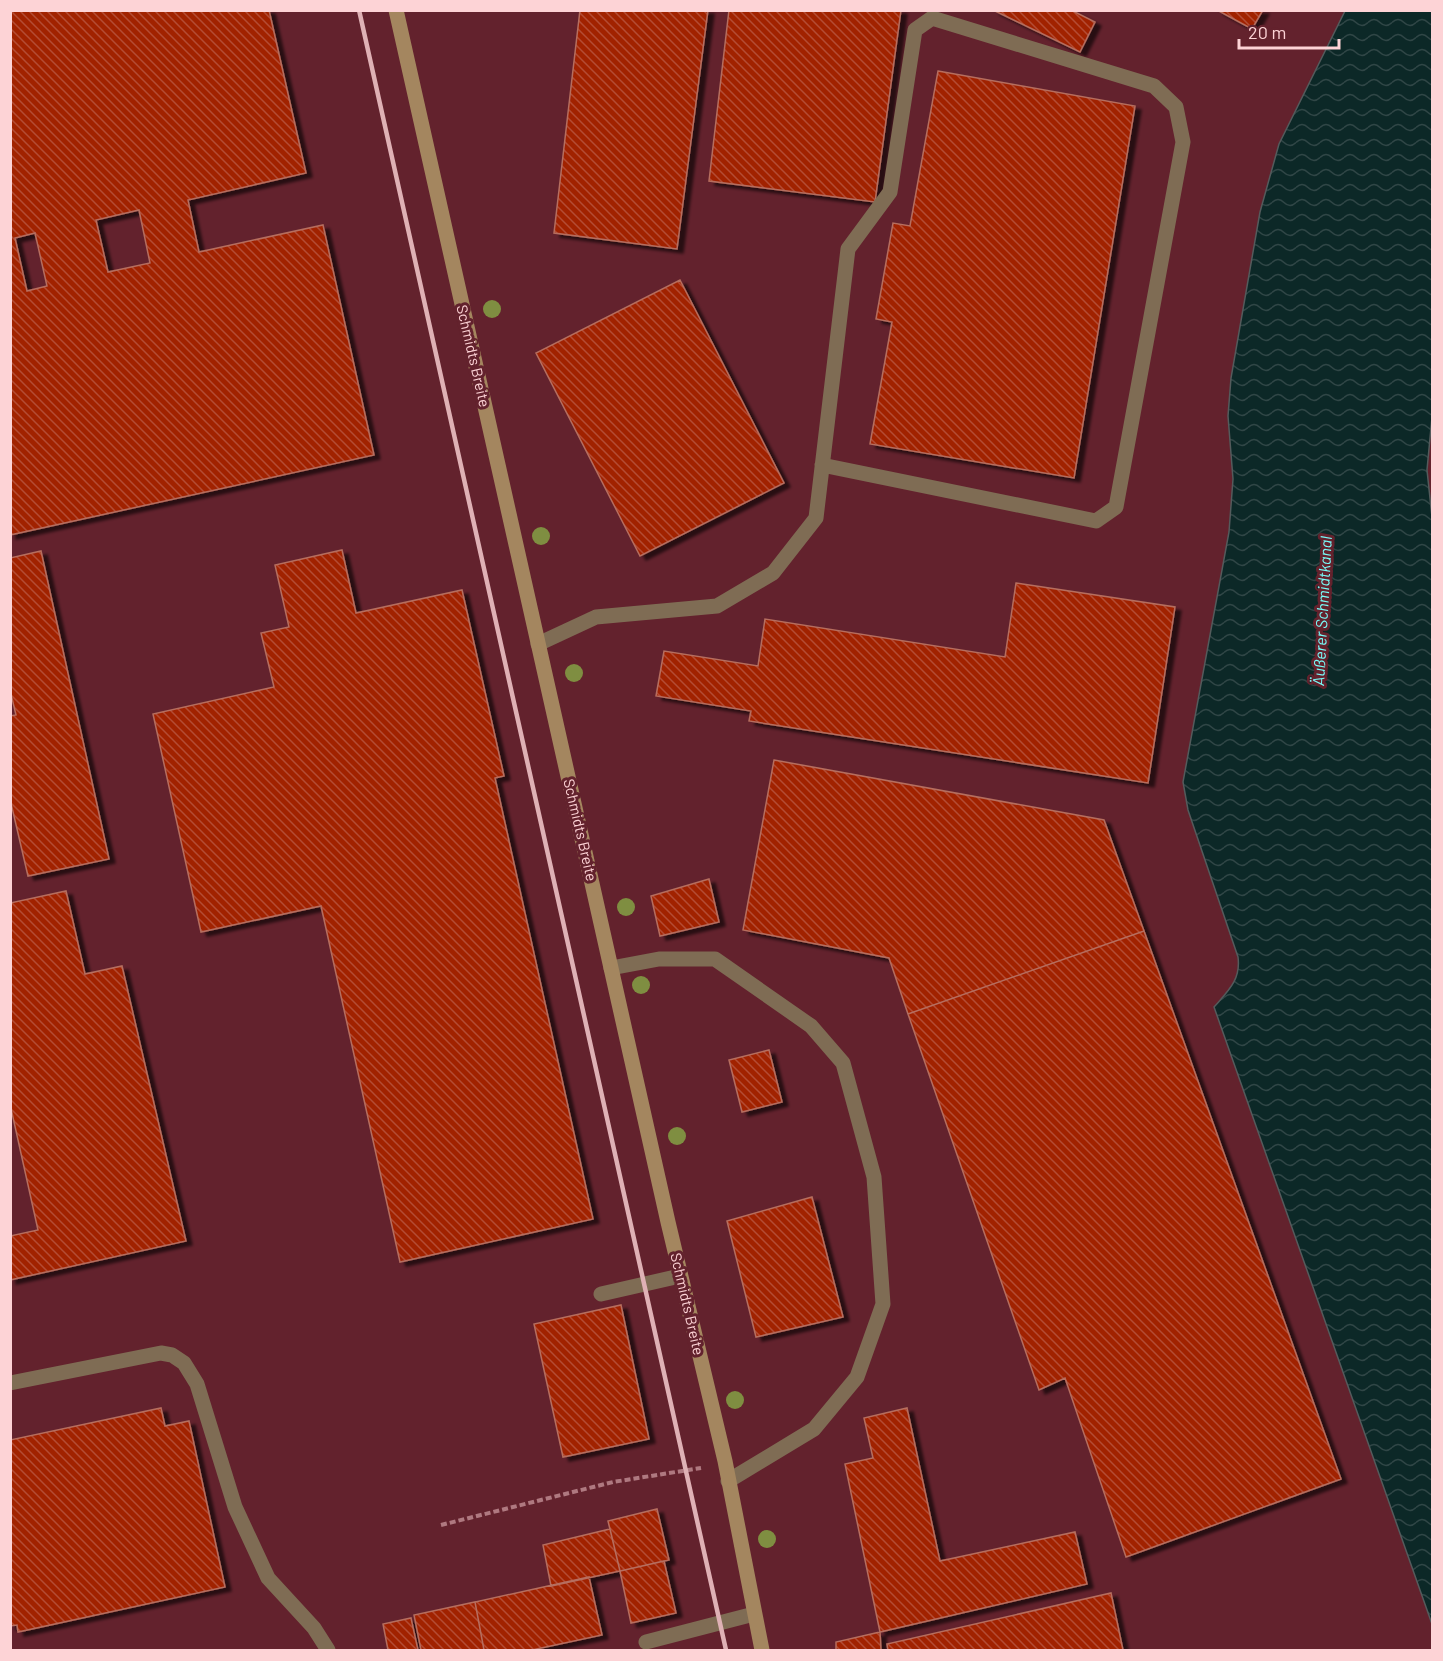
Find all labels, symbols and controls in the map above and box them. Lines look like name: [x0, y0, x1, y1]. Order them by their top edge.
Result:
scale bar: [1239, 12, 1340, 50]
text: 20 m: [1248, 21, 1286, 43]
street label: Schmidts Breite: [453, 303, 495, 409]
water label: Äußerer Schmidtkanal: [1308, 535, 1335, 686]
street label: Schmidts Breite: [560, 777, 602, 883]
street label: Schmidts Breite: [667, 1251, 709, 1357]

